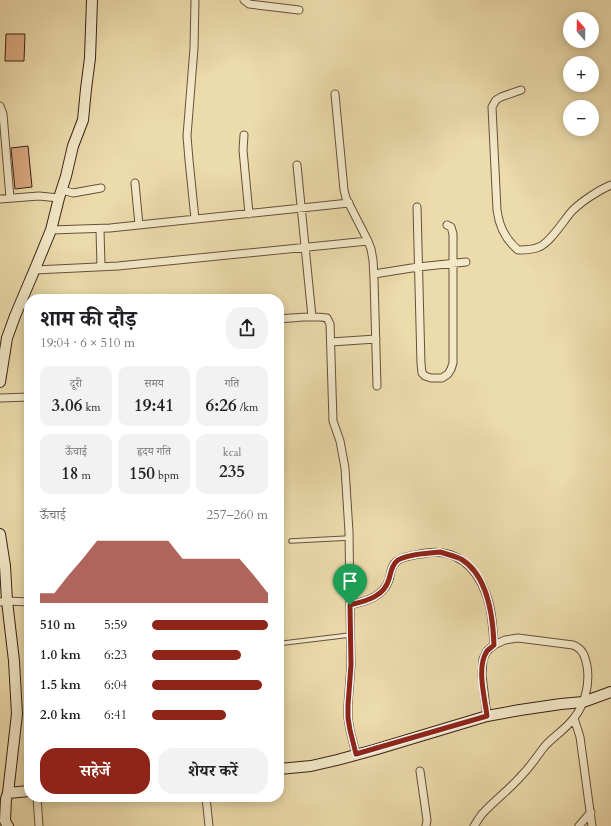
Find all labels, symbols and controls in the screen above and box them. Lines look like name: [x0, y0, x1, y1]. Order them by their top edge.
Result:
north arrow: [563, 12, 599, 48]
map controls: [563, 12, 599, 136]
button: +: [563, 56, 599, 92]
button: −: [563, 100, 599, 136]
text: शाम की दौड़: [40, 304, 137, 334]
button: share: [226, 307, 268, 349]
text: 19:04 · 6 × 510 m: [40, 334, 135, 352]
text: दूरी: [70, 376, 82, 391]
text: समय: [144, 376, 164, 391]
text: गति: [225, 376, 239, 391]
text: 3.06: [51, 394, 82, 417]
text: 19:41: [134, 394, 174, 417]
text: 6:26: [206, 394, 237, 417]
text: km: [82, 400, 101, 415]
text: /km: [237, 400, 258, 415]
text: ऊँचाई: [65, 444, 87, 459]
text: हृदय गति: [137, 444, 171, 459]
text: kcal: [223, 445, 241, 460]
text: 235: [219, 460, 245, 483]
text: 18: [61, 462, 79, 485]
text: 150: [129, 462, 155, 485]
text: m: [79, 468, 91, 483]
text: bpm: [155, 468, 179, 483]
text: ऊँचाई: [40, 506, 66, 524]
text: 257–260 m: [206, 506, 268, 524]
pin: [333, 564, 367, 605]
icon: arrive: [339, 570, 361, 592]
text: 510 m: [40, 616, 75, 634]
text: 5:59: [104, 616, 127, 634]
text: 1.0 km: [40, 646, 81, 664]
text: 6:23: [104, 646, 127, 664]
text: 1.5 km: [40, 676, 81, 694]
text: 6:04: [104, 676, 127, 694]
text: 2.0 km: [40, 706, 81, 724]
text: 6:41: [104, 706, 127, 724]
button: सहेजें: [40, 748, 150, 794]
button: शेयर करें: [158, 748, 268, 794]

